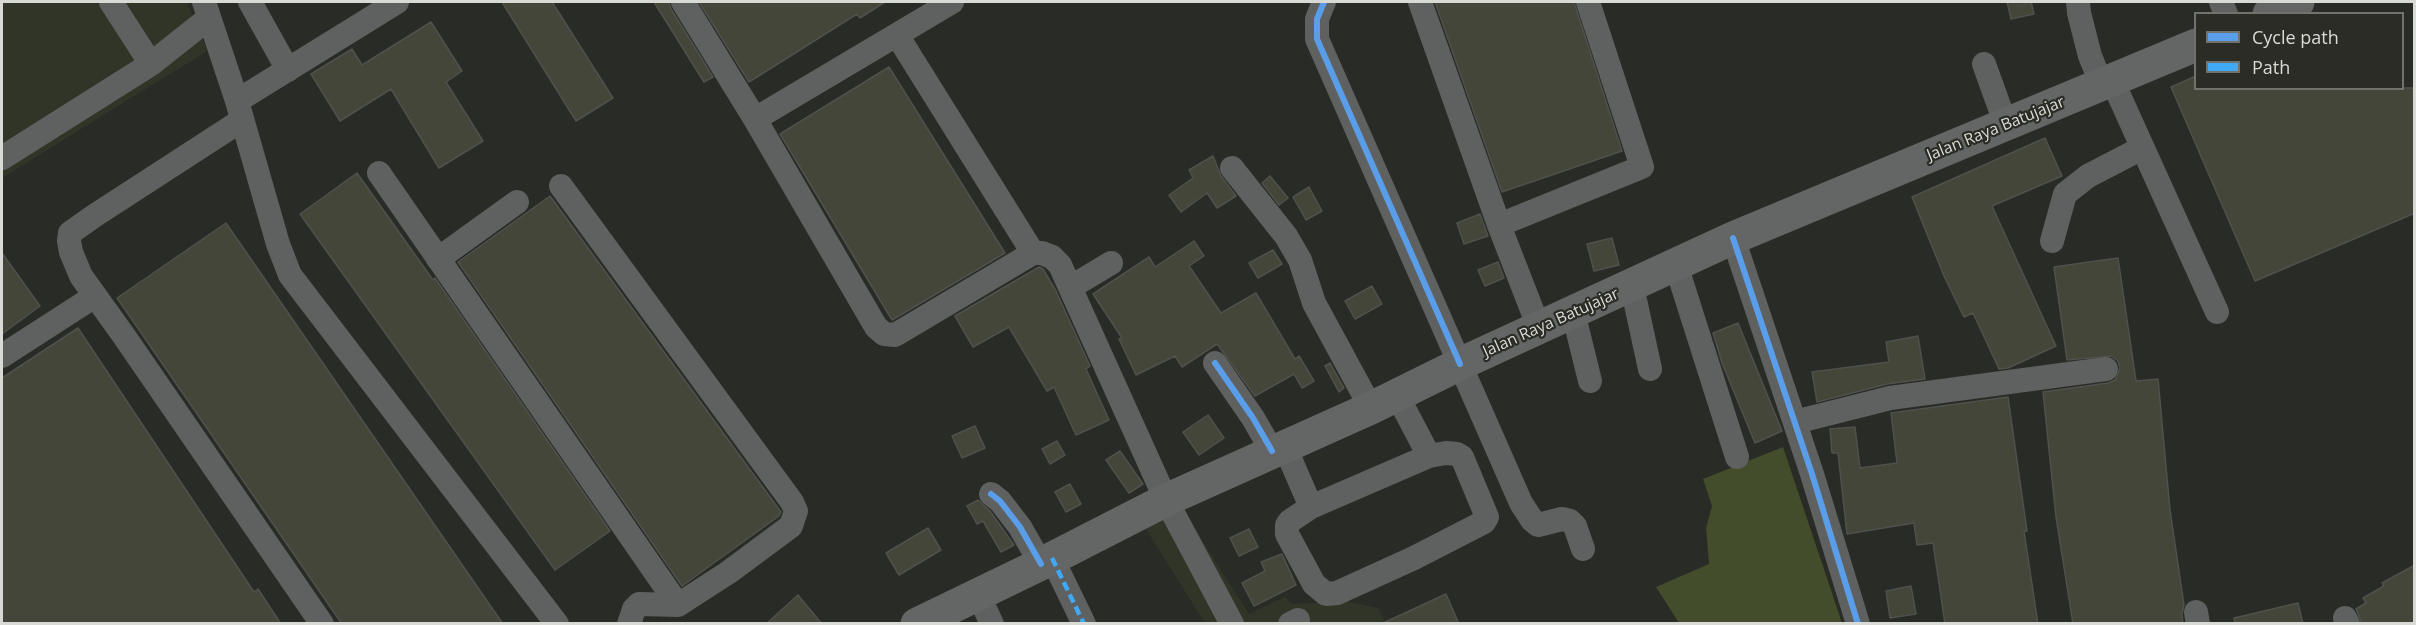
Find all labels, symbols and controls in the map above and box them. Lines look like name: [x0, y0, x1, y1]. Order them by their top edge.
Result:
legend: [2194, 12, 2404, 90]
text: Cycle path: [2252, 25, 2339, 49]
text: Path: [2252, 55, 2290, 79]
street label: Jalan Raya Batujajar: [1924, 93, 2068, 165]
street label: Jalan Raya Batujajar: [1480, 284, 1622, 362]

